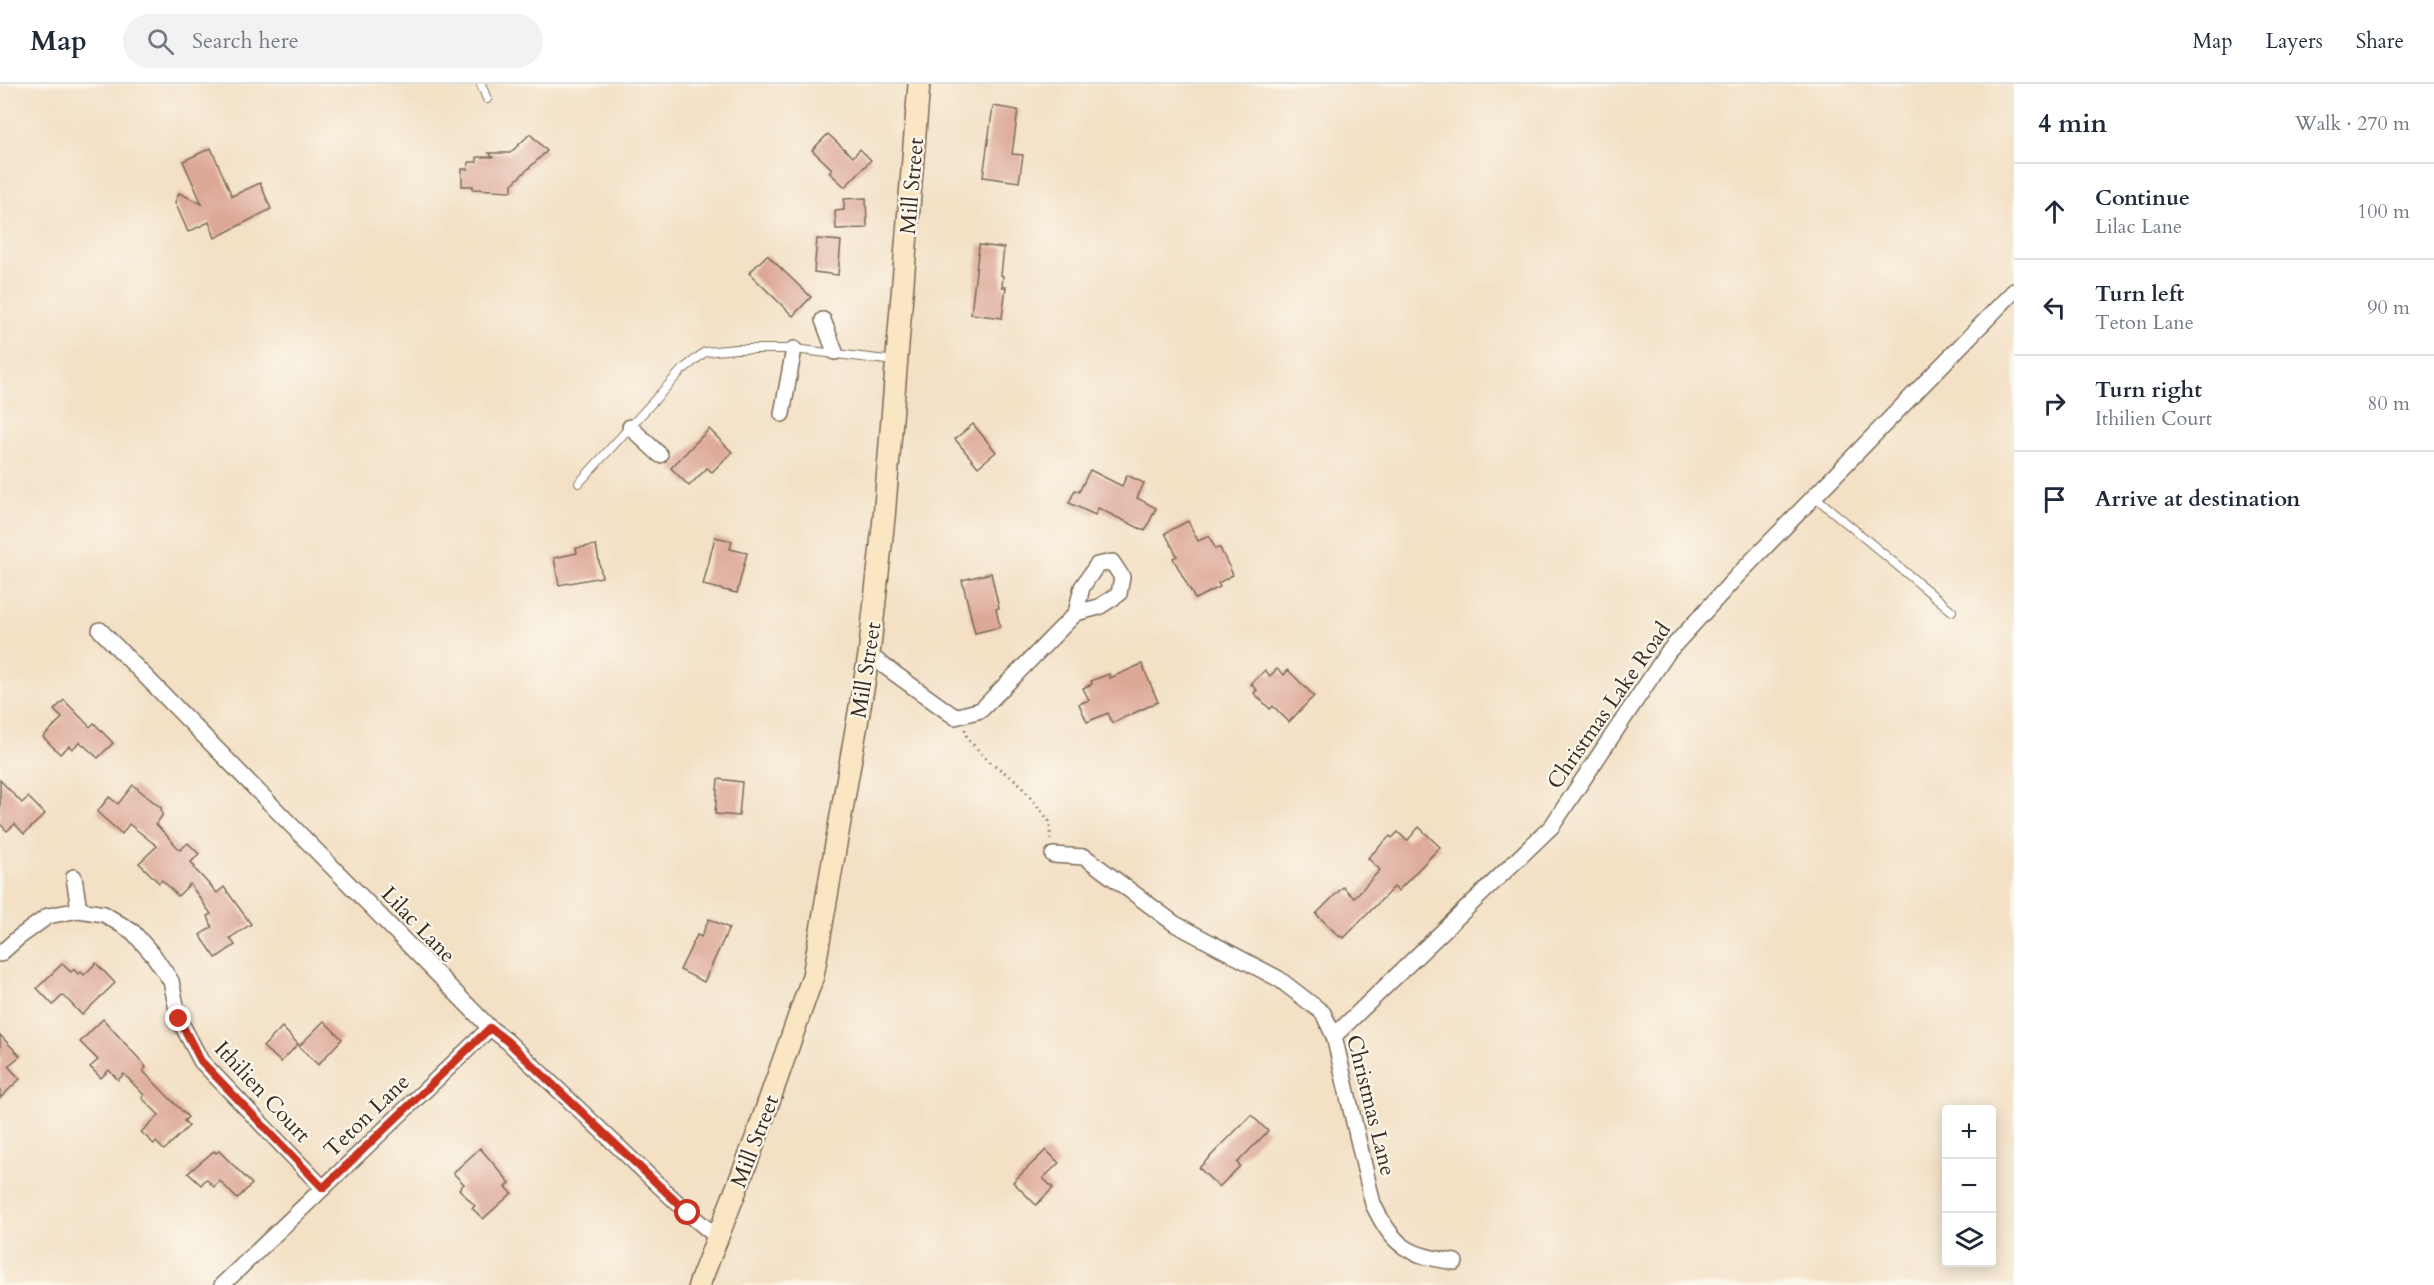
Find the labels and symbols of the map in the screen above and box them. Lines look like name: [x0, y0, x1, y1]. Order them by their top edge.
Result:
street label: Mill Street: [893, 136, 931, 236]
street label: Christmas Lake Road: [1540, 616, 1678, 795]
street label: Mill Street: [844, 620, 888, 720]
street label: Lilac Lane: [374, 880, 462, 970]
route end: [165, 1005, 191, 1031]
street label: Christmas Lane: [1339, 1032, 1403, 1179]
street label: Ithilien Court: [207, 1034, 317, 1149]
street label: Teton Lane: [317, 1067, 416, 1164]
street label: Mill Street: [724, 1091, 786, 1192]
route start: [674, 1199, 700, 1225]

